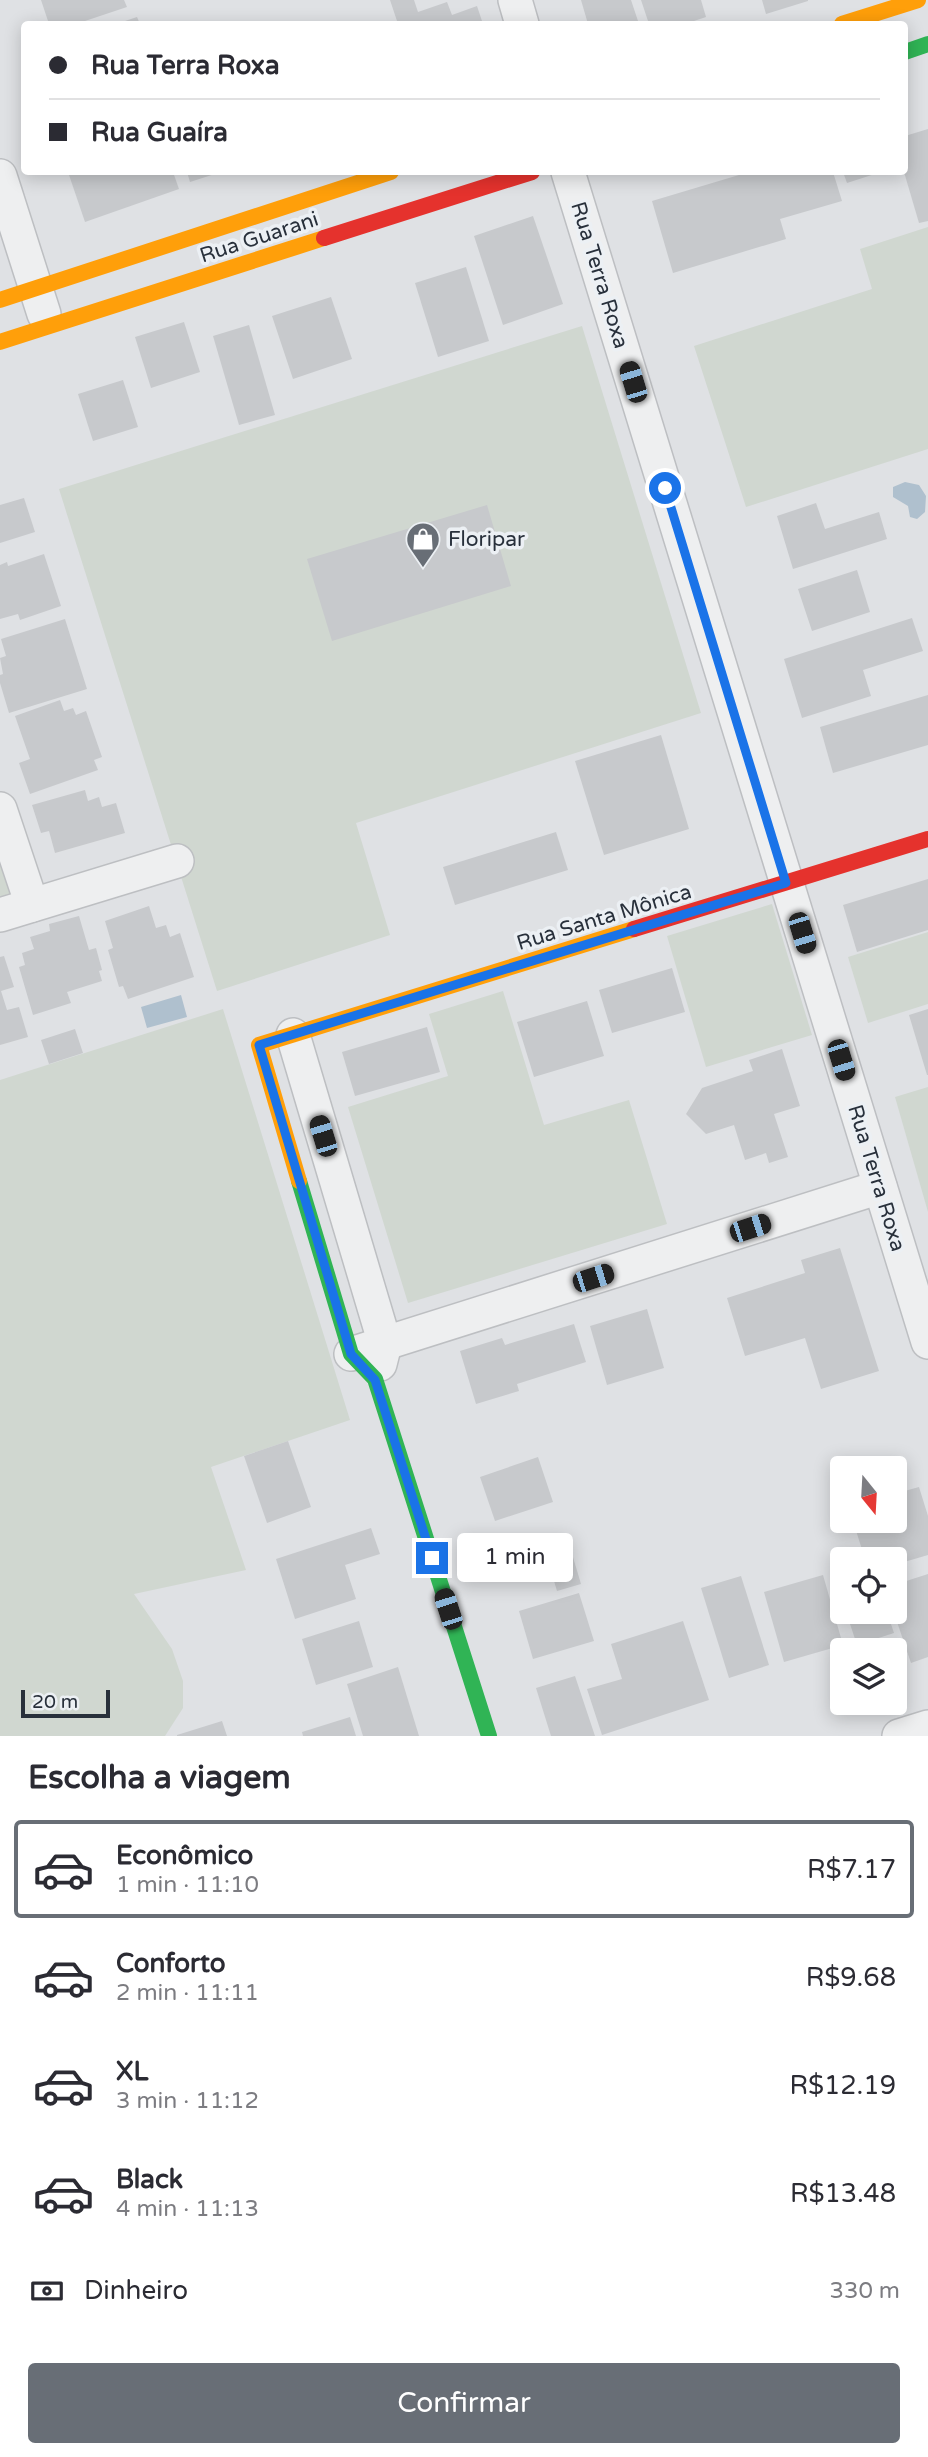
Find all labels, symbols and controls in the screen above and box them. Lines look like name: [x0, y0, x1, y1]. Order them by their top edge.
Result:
text: Rua Terra Roxa: [91, 50, 280, 81]
text: Rua Guaíra: [91, 117, 228, 148]
street label: Rua Terra Roxa: [565, 199, 634, 352]
street label: Rua Guarani: [197, 207, 322, 268]
car: [617, 359, 650, 405]
route start: [649, 472, 681, 504]
shop icon: Floripar: [404, 520, 442, 569]
place label: Floripar: [448, 527, 525, 552]
street label: Rua Santa Mônica: [514, 879, 695, 956]
car: [786, 910, 819, 956]
car: [825, 1037, 858, 1083]
street label: Rua Terra Roxa: [842, 1102, 911, 1255]
car: [307, 1113, 340, 1159]
car: [727, 1212, 774, 1244]
car: [570, 1262, 617, 1294]
north arrow: [830, 1456, 906, 1533]
map controls: [830, 1456, 907, 1715]
callout: 1 min: [457, 1534, 572, 1582]
route end: [416, 1542, 448, 1574]
text: 1 min: [484, 1543, 546, 1571]
button: locate: [830, 1547, 907, 1624]
car: [432, 1586, 465, 1632]
button: layers: [830, 1638, 907, 1715]
scale bar: [21, 1687, 110, 1719]
text: 20 m: [32, 1691, 78, 1713]
text: Escolha a viagem: [28, 1759, 291, 1797]
icon: car: [32, 1838, 95, 1901]
text: Econômico: [116, 1840, 253, 1871]
text: R$7.17: [807, 1854, 896, 1885]
text: 1 min · 11:10: [116, 1871, 259, 1899]
icon: car: [32, 1946, 95, 2009]
text: Conforto: [116, 1948, 225, 1979]
text: R$9.68: [806, 1962, 896, 1993]
text: 2 min · 11:11: [116, 1979, 259, 2007]
icon: car: [32, 2054, 95, 2117]
text: XL: [116, 2056, 148, 2087]
text: R$12.19: [789, 2070, 896, 2101]
text: 3 min · 11:12: [116, 2087, 259, 2115]
icon: car: [32, 2162, 95, 2225]
text: Black: [116, 2164, 183, 2195]
text: R$13.48: [790, 2178, 896, 2209]
text: 4 min · 11:13: [116, 2195, 259, 2223]
icon: cash: [28, 2272, 66, 2310]
text: Dinheiro: [84, 2275, 188, 2306]
text: 330 m: [830, 2277, 900, 2305]
button: Confirmar: [28, 2363, 900, 2443]

